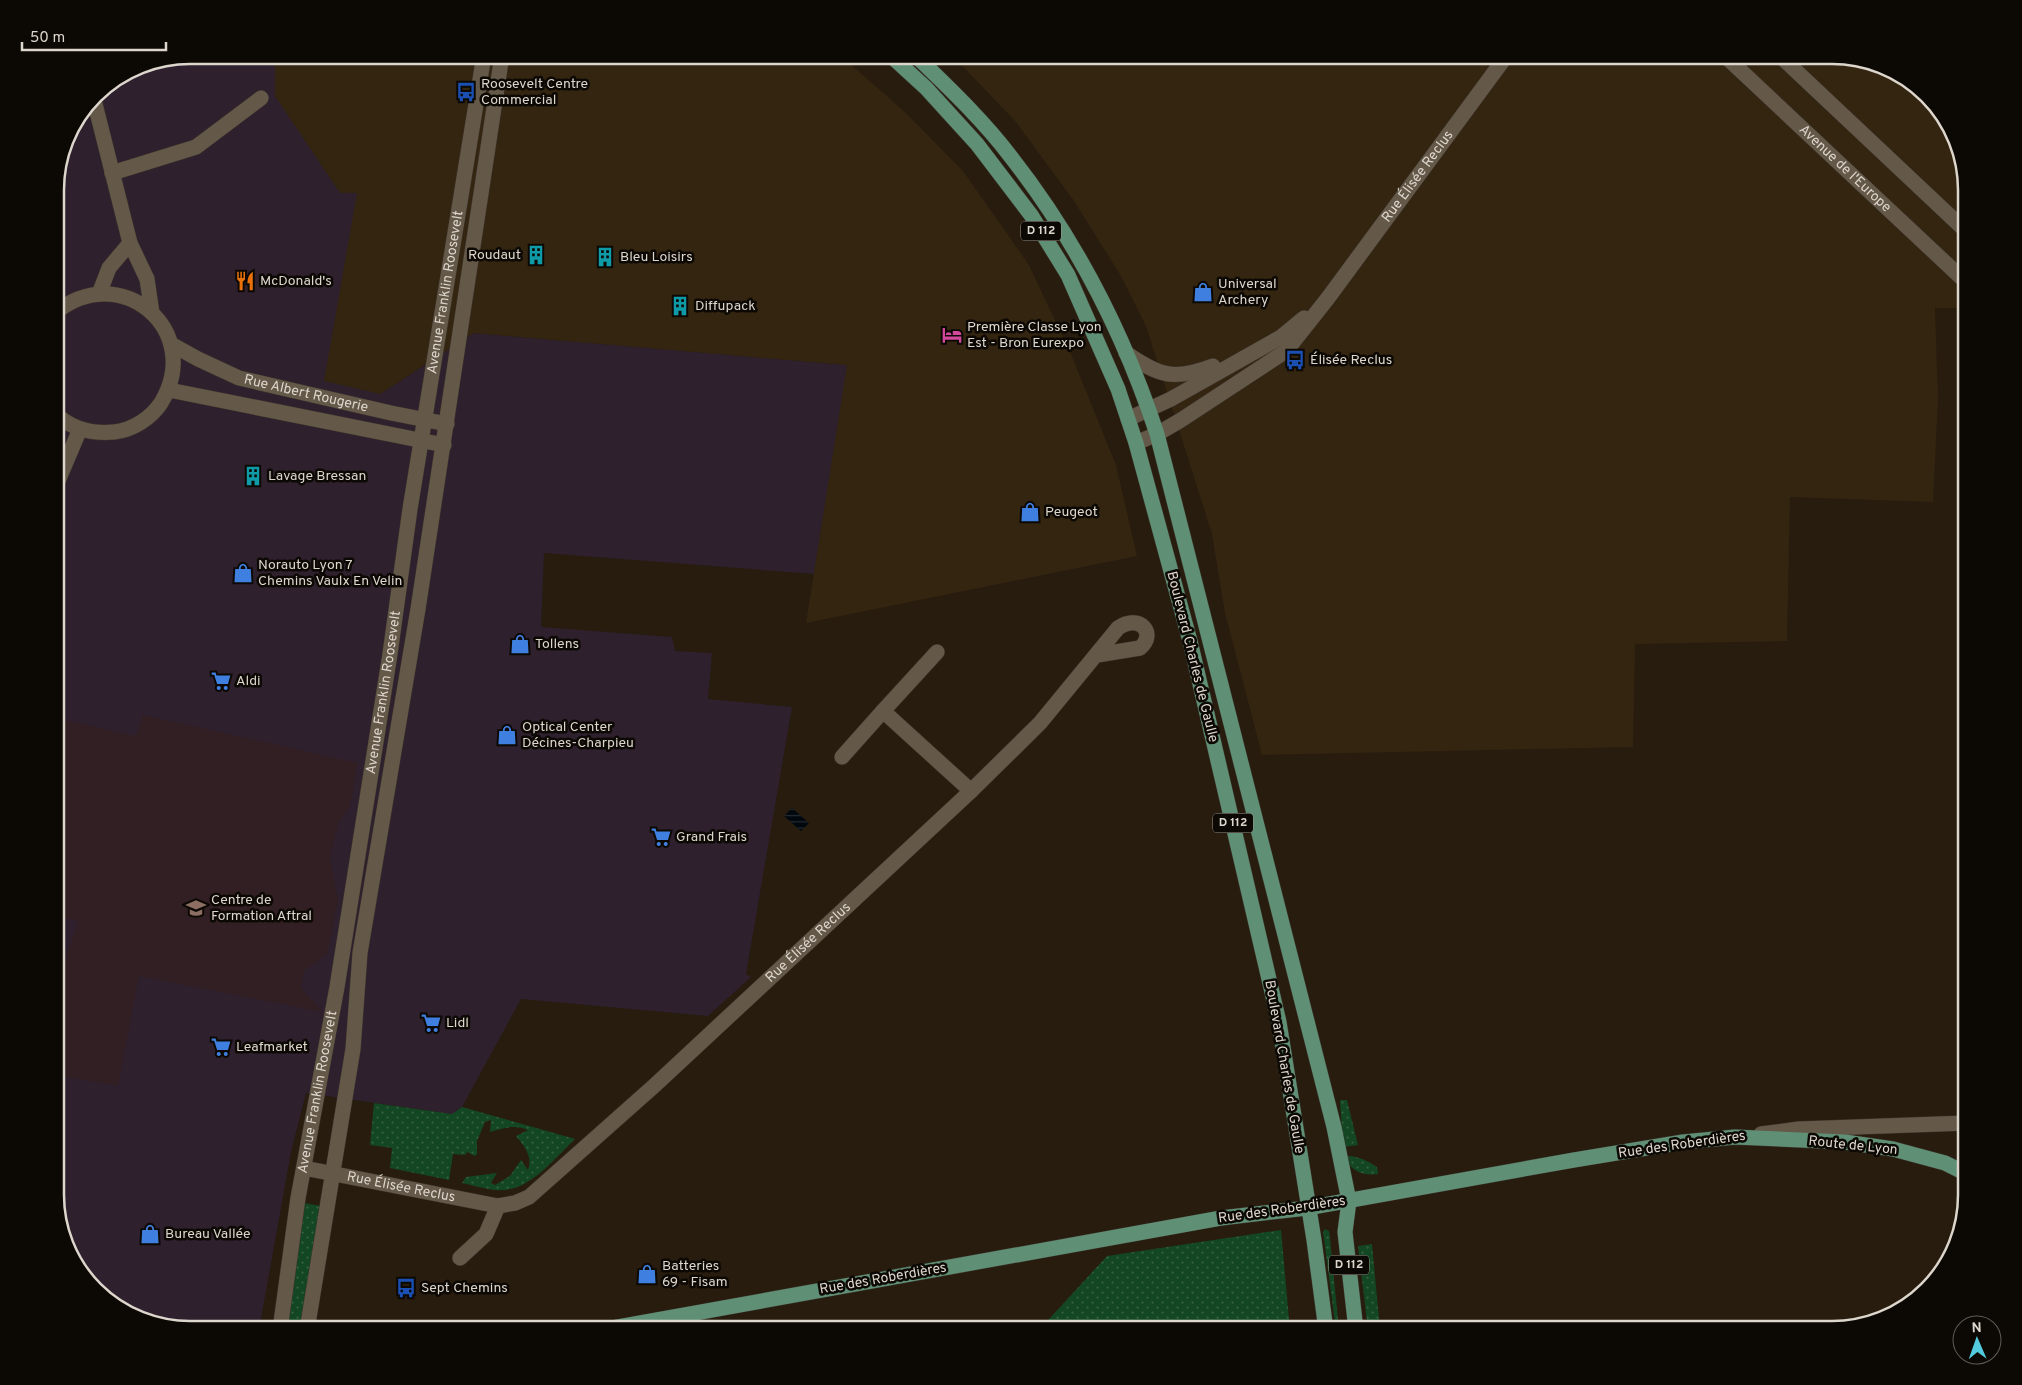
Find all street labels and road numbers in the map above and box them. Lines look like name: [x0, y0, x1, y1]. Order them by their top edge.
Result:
street label: Avenue de l'Europe: [1795, 121, 1895, 216]
street label: Rue Élisée Reclus: [1378, 127, 1457, 226]
street label: Avenue Franklin Roosevelt: [424, 209, 467, 375]
road number: D 112: [1021, 222, 1061, 240]
street label: Rue Albert Rougerie: [242, 371, 370, 416]
street label: Boulevard Charles de Gaulle: [1162, 570, 1222, 744]
street label: Avenue Franklin Roosevelt: [362, 609, 404, 776]
road number: D 112: [1213, 814, 1253, 832]
street label: Rue Élisée Reclus: [762, 899, 854, 986]
street label: Boulevard Charles de Gaulle: [1260, 979, 1308, 1155]
street label: Avenue Franklin Roosevelt: [294, 1009, 341, 1175]
street label: Rue des Roberdières: [1617, 1128, 1747, 1162]
street label: Route de Lyon: [1808, 1133, 1898, 1159]
street label: Rue Élisée Reclus: [345, 1168, 457, 1206]
street label: Rue des Roberdières: [1217, 1193, 1347, 1227]
road number: D 112: [1329, 1256, 1369, 1274]
street label: Rue des Roberdières: [818, 1259, 948, 1299]

